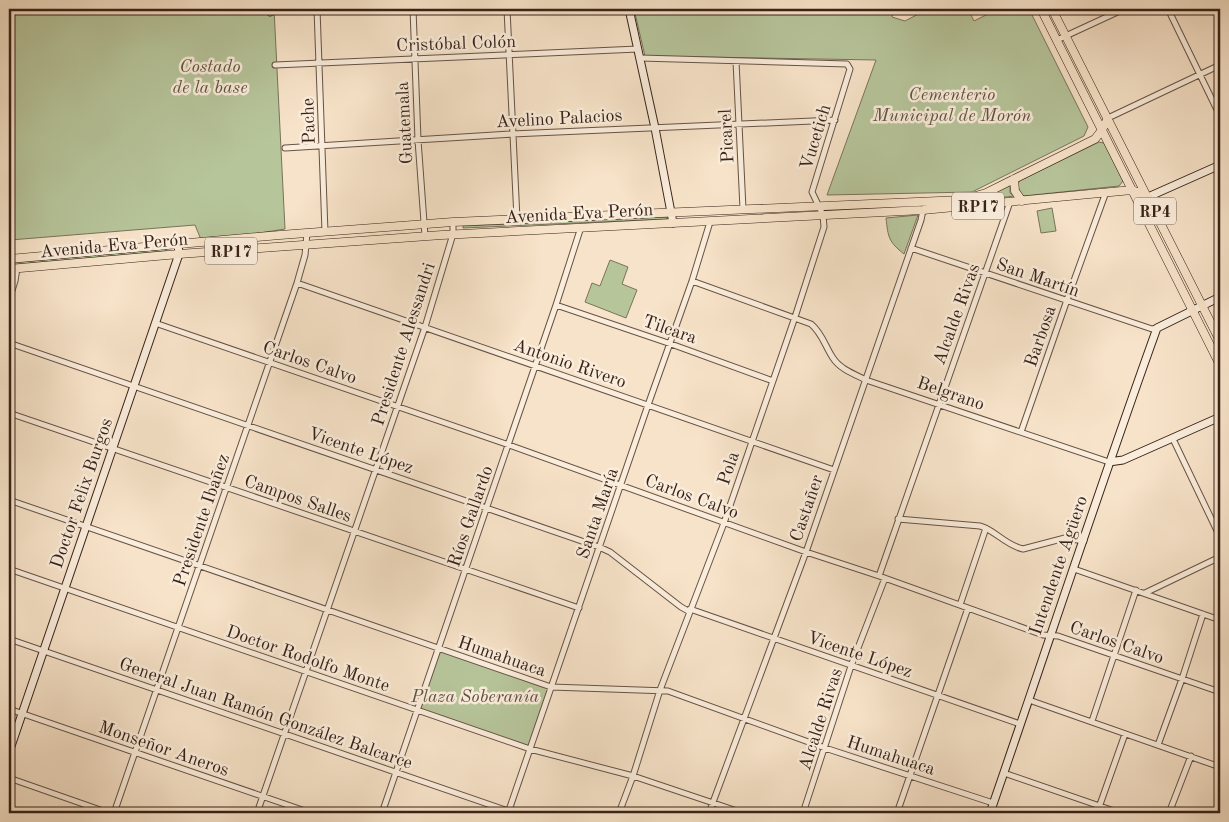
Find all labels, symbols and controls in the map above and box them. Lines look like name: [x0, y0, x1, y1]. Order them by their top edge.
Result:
street label: Cristóbal Colón: [396, 33, 517, 55]
park label: Costado de la base: [172, 58, 248, 97]
street label: Guatemala: [394, 81, 416, 165]
park label: Cementerio Municipal de Morón: [872, 86, 1031, 125]
street label: Pache: [299, 98, 319, 144]
street label: Vucetich: [797, 102, 835, 172]
street label: Avelino Palacios: [495, 107, 623, 131]
street label: Picarel: [717, 108, 737, 164]
road number: RP17: [952, 192, 1004, 220]
road number: RP4: [1134, 198, 1176, 225]
street label: Avenida Eva Perón: [504, 201, 654, 227]
street label: Avenida Eva Perón: [39, 231, 189, 261]
road number: RP17: [205, 238, 257, 264]
street label: San Martín: [994, 255, 1082, 301]
street label: Presidente Alessandri: [369, 260, 439, 428]
street label: Alcalde Rivas: [930, 261, 984, 367]
street label: Barbosa: [1022, 303, 1060, 369]
street label: Tilcara: [640, 312, 699, 348]
street label: Antonio Rivero: [511, 336, 629, 392]
street label: Carlos Calvo: [260, 338, 359, 387]
street label: Belgrano: [915, 374, 987, 414]
street label: Doctor Felix Burgos: [48, 416, 116, 571]
street label: Vicente López: [306, 425, 416, 477]
street label: Pola: [715, 449, 743, 487]
street label: Presidente Ibañez: [171, 452, 233, 589]
street label: Ríos Gallardo: [445, 463, 497, 569]
street label: Santa María: [574, 465, 622, 561]
street label: Campos Salles: [242, 472, 354, 526]
street label: Carlos Calvo: [642, 472, 741, 522]
street label: Castañer: [787, 472, 827, 544]
street label: Intendente Agüero: [1027, 493, 1091, 637]
street label: Carlos Calvo: [1067, 618, 1166, 667]
street label: Doctor Rodolfo Monte: [224, 622, 392, 695]
street label: Vicente López: [805, 629, 915, 681]
street label: Humahuaca: [455, 633, 548, 680]
street label: General Juan Ramón González Balcarce: [117, 655, 415, 773]
street label: Alcalde Rivas: [796, 666, 846, 773]
park label: Plaza Soberanía: [410, 688, 539, 706]
street label: Monseñor Aneros: [96, 718, 231, 780]
street label: Humahuaca: [844, 733, 937, 779]

